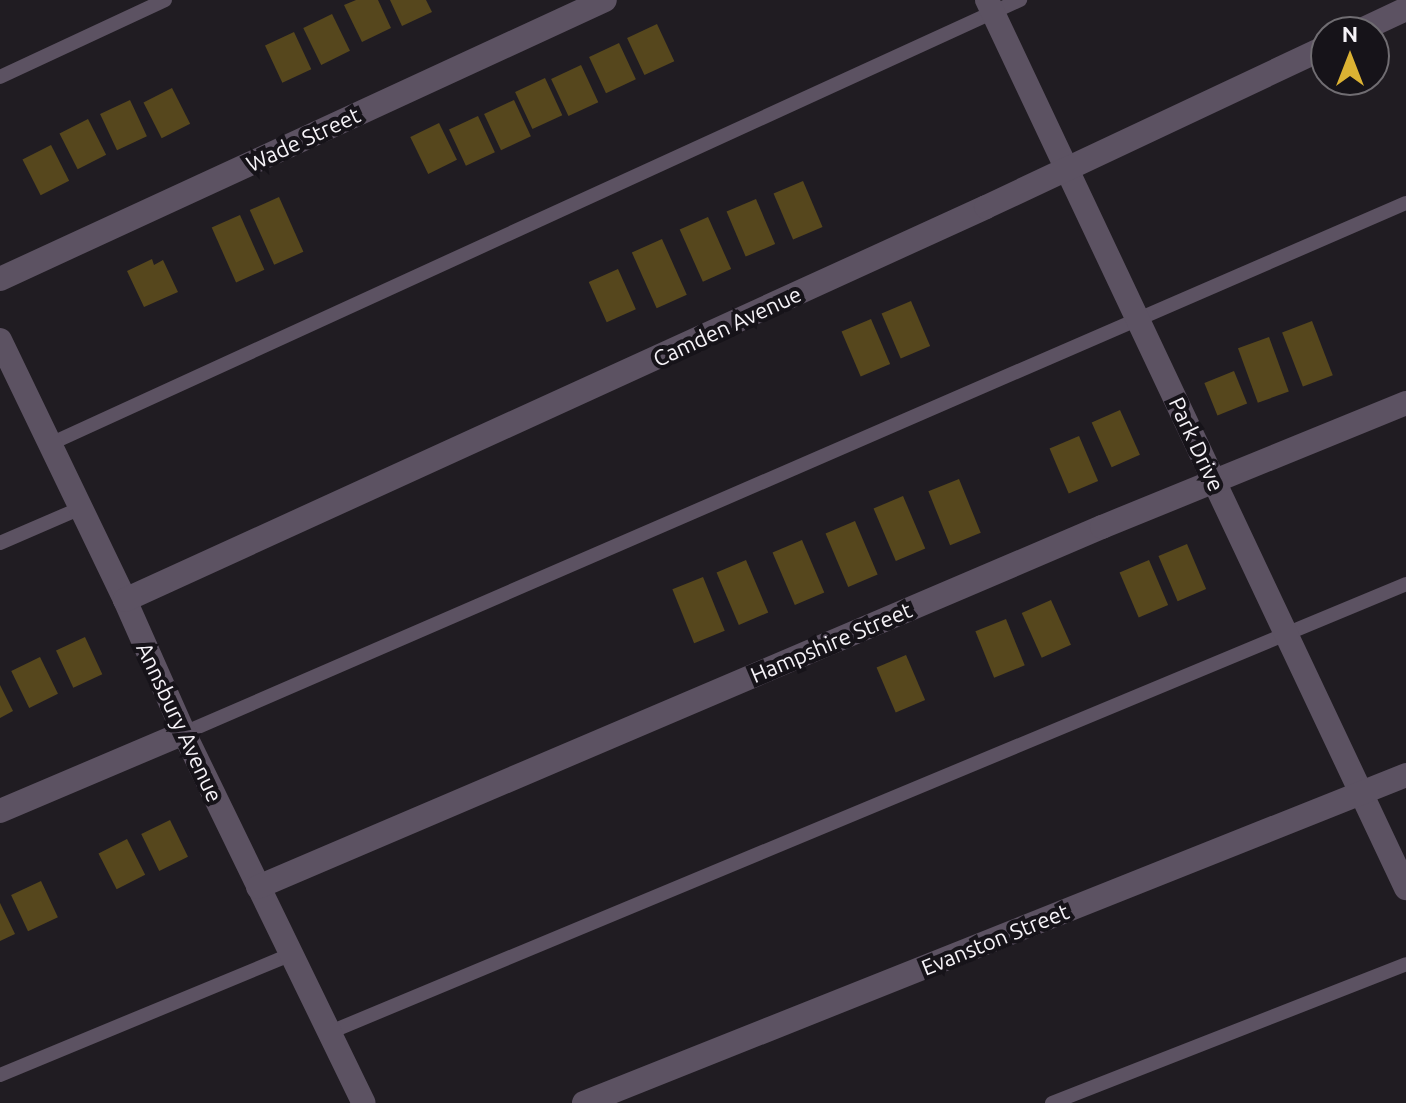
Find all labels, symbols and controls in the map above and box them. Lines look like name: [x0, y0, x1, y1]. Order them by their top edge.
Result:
north arrow: [1310, 16, 1390, 96]
text: N: [1342, 21, 1358, 46]
street label: Wade Street: [242, 101, 364, 177]
street label: Camden Avenue: [649, 280, 805, 372]
street label: Park Drive: [1164, 393, 1230, 495]
street label: Hampshire Street: [746, 596, 916, 688]
street label: Annsbury Avenue: [131, 638, 229, 806]
street label: Evanston Street: [917, 897, 1073, 981]

